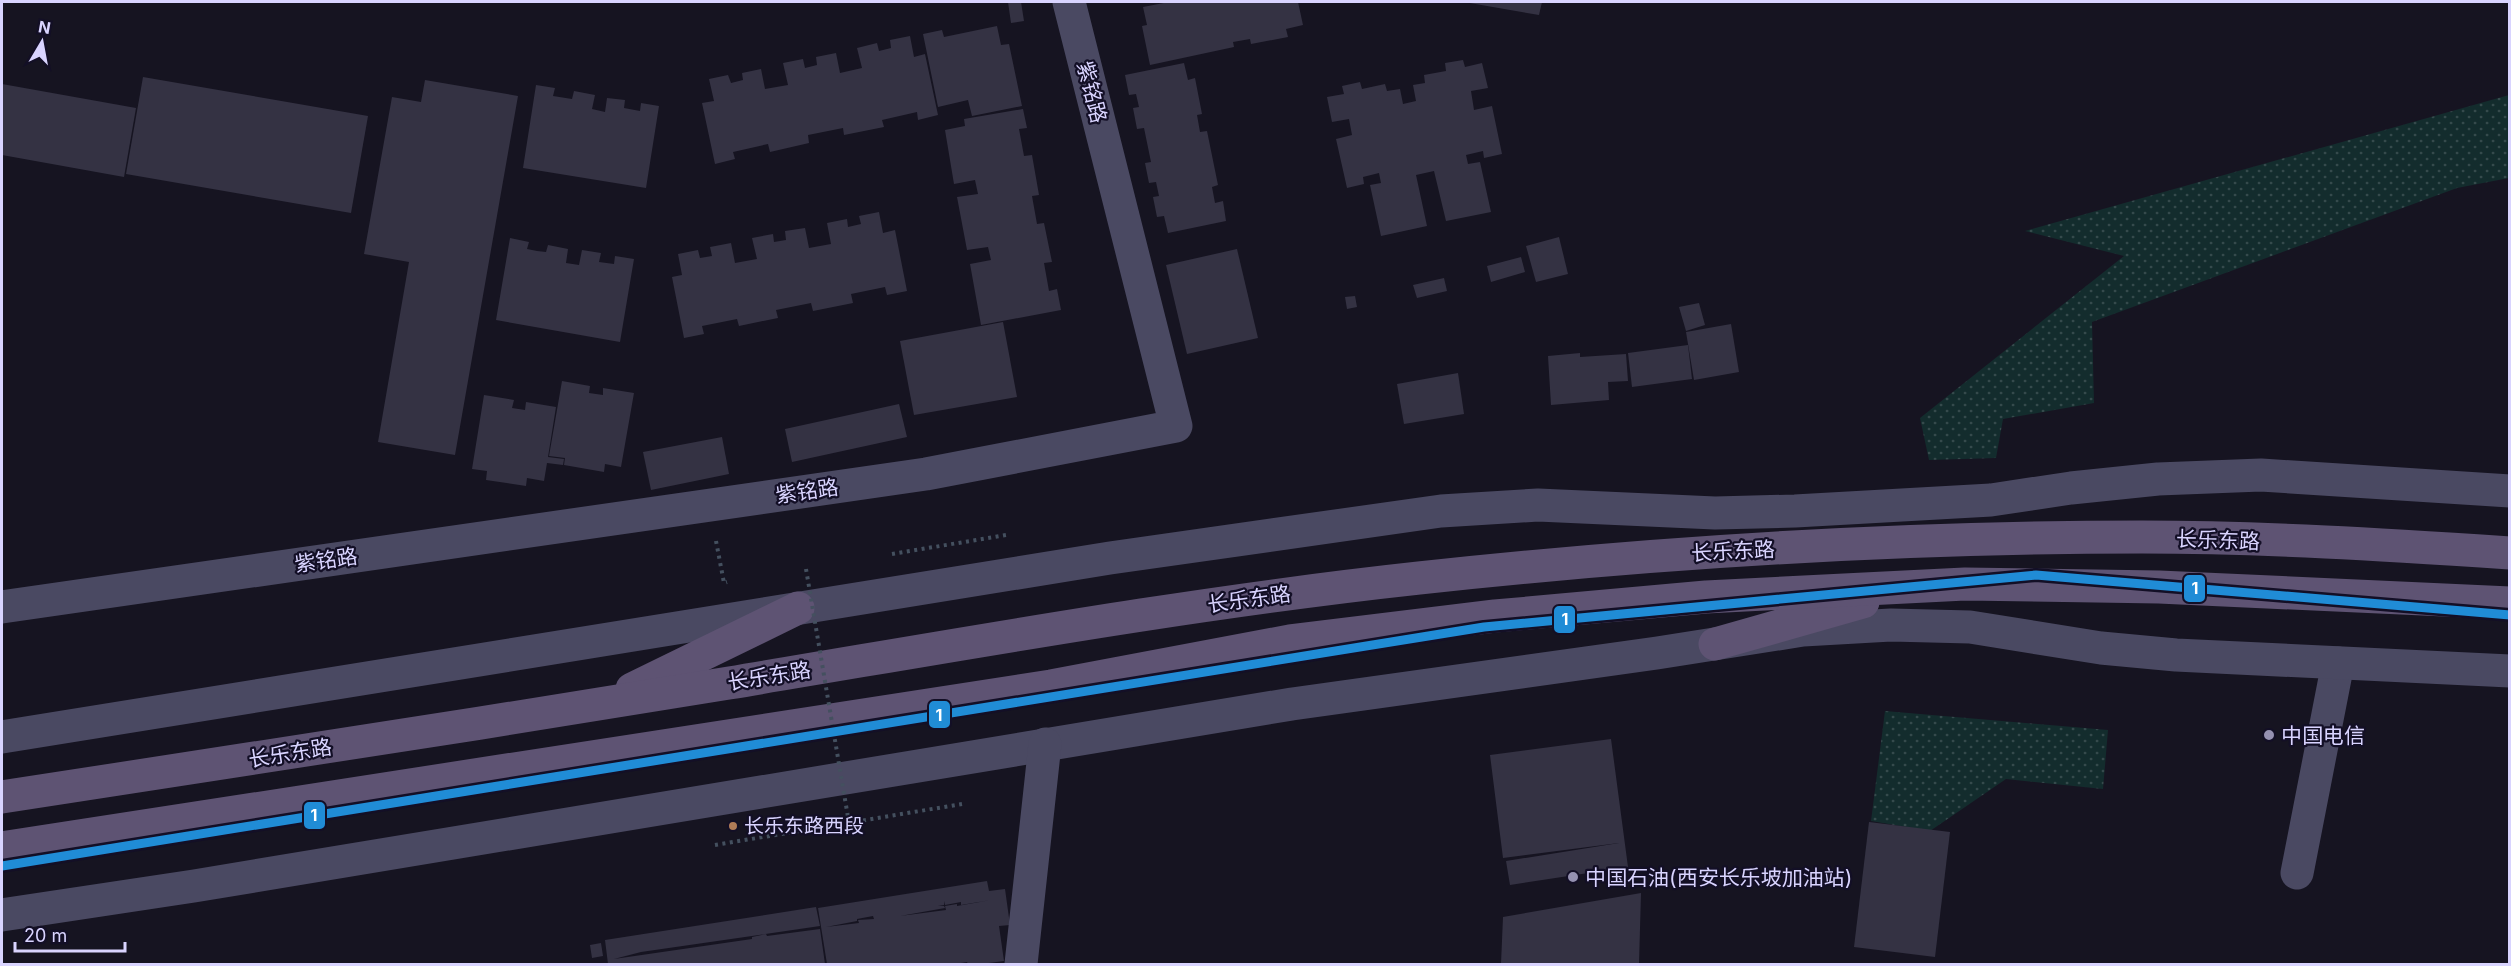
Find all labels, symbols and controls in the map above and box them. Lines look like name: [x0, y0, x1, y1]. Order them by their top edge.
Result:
north arrow: [12, 12, 72, 72]
text: N: [37, 16, 52, 38]
street label: 紫铭路: [1072, 58, 1112, 126]
street label: 紫铭路: [774, 474, 840, 508]
street label: 长乐东路: [2176, 526, 2260, 554]
street label: 长乐东路: [1690, 536, 1776, 566]
street label: 紫铭路: [293, 543, 359, 577]
line badge: 1: [2183, 574, 2206, 603]
text: 1: [2192, 578, 2198, 598]
street label: 长乐东路: [1206, 581, 1292, 617]
line badge: 1: [1553, 605, 1576, 634]
text: 1: [1562, 609, 1568, 629]
street label: 长乐东路: [726, 657, 812, 695]
line badge: 1: [928, 700, 951, 729]
text: 1: [936, 705, 942, 725]
place label: 中国电信: [2281, 723, 2365, 748]
marker: 中国电信: [2262, 728, 2276, 742]
street label: 长乐东路: [247, 734, 333, 772]
line badge: 1: [303, 801, 326, 830]
text: 1: [311, 805, 317, 825]
place label: 长乐东路西段: [744, 814, 864, 838]
marker: 长乐东路西段: [727, 820, 739, 832]
place label: 中国石油(西安长乐坡加油站): [1585, 865, 1852, 890]
marker: 中国石油(西安长乐坡加油站): [1566, 870, 1580, 884]
scale bar: [15, 915, 124, 953]
text: 20 m: [24, 925, 67, 946]

